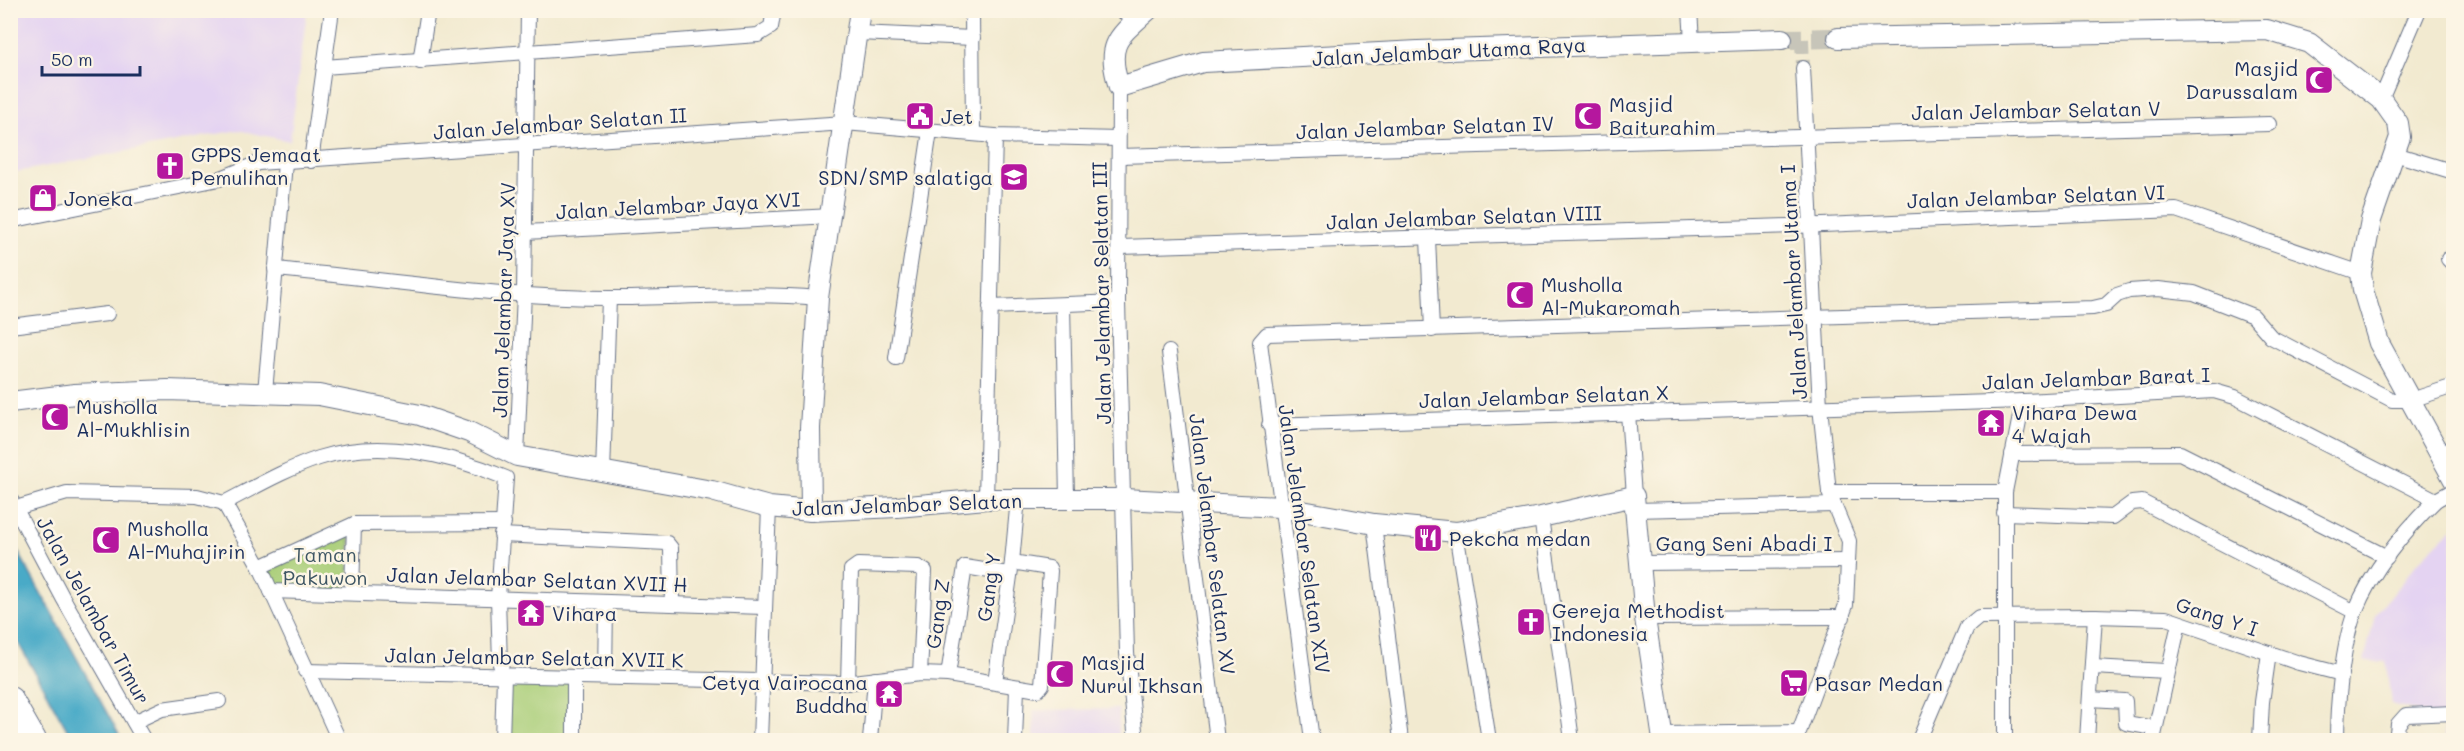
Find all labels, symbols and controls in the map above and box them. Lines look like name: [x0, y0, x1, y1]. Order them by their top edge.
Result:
street label: Jalan Jelambar Utama Raya: [1311, 31, 1587, 71]
scale bar: [42, 39, 140, 77]
text: 50 m: [51, 47, 93, 71]
place label: Masjid Darussalam: [2186, 55, 2298, 104]
mosque icon: Masjid Darussalam: [2303, 64, 2335, 96]
place label: Masjid Baiturahim: [1609, 91, 1716, 140]
street label: Jalan Jelambar Selatan V: [1911, 95, 2161, 125]
public building icon: Jet: [904, 100, 936, 132]
mosque icon: Masjid Baiturahim: [1572, 100, 1604, 132]
street label: Jalan Jelambar Selatan II: [432, 101, 688, 145]
place label: Jet: [941, 103, 973, 129]
street label: Jalan Jelambar Selatan IV: [1295, 110, 1555, 144]
place label: GPPS Jemaat Pemulihan: [191, 141, 321, 190]
church icon: GPPS Jemaat Pemulihan: [154, 150, 186, 182]
school or university icon: SDN/SMP salatiga: [998, 161, 1030, 193]
street label: Jalan Jelambar Selatan III: [1086, 161, 1116, 425]
place label: SDN/SMP salatiga: [818, 164, 993, 190]
street label: Jalan Jelambar Utama I: [1774, 164, 1812, 400]
street label: Jalan Jelambar Selatan VI: [1906, 178, 2166, 213]
shop icon: Joneka: [27, 182, 59, 214]
street label: Jalan Jelambar Jaya XV: [486, 182, 520, 418]
place label: Joneka: [64, 185, 133, 211]
street label: Jalan Jelambar Jaya XVI: [555, 186, 801, 224]
street label: Jalan Jelambar Selatan VIII: [1326, 199, 1603, 235]
place label: Musholla Al-Mukaromah: [1541, 271, 1680, 320]
mosque icon: Musholla Al-Mukaromah: [1504, 279, 1536, 311]
street label: Jalan Jelambar Barat I: [1982, 361, 2211, 395]
street label: Jalan Jelambar Selatan X: [1419, 379, 1669, 413]
place label: Musholla Al-Mukhlisin: [76, 393, 190, 442]
place label: Vihara Dewa 4 Wajah: [2012, 399, 2138, 448]
mosque icon: Musholla Al-Mukhlisin: [39, 401, 71, 433]
street label: Jalan Jelambar Selatan XIV: [1273, 403, 1337, 675]
temple icon: Vihara Dewa 4 Wajah: [1975, 407, 2007, 439]
street label: Jalan Jelambar Selatan XV: [1184, 412, 1242, 676]
street label: Jalan Jelambar Selatan: [791, 487, 1023, 521]
street label: Jalan Jelambar Timur: [31, 511, 157, 709]
place label: Musholla Al-Muhajirin: [127, 515, 245, 564]
restaurant icon: Pekcha medan: [1412, 522, 1444, 554]
mosque icon: Musholla Al-Muhajirin: [90, 524, 122, 556]
place label: Pekcha medan: [1449, 525, 1591, 551]
street label: Gang Seni Abadi I: [1656, 530, 1833, 556]
park label: Taman Pakuwon: [283, 541, 367, 590]
street label: Gang Y: [970, 551, 1006, 623]
street label: Jalan Jelambar Selatan XVII H: [386, 561, 688, 597]
street label: Gang Z: [919, 578, 955, 650]
street label: Gang Y I: [2173, 591, 2261, 642]
temple icon: Vihara: [515, 597, 547, 629]
place label: Gereja Methodist Indonesia: [1552, 597, 1725, 646]
place label: Vihara: [552, 600, 617, 626]
church icon: Gereja Methodist Indonesia: [1515, 606, 1547, 638]
street label: Jalan Jelambar Selatan XVII K: [384, 641, 684, 673]
place label: Masjid Nurul Ikhsan: [1081, 649, 1203, 698]
mosque icon: Masjid Nurul Ikhsan: [1044, 658, 1076, 690]
supermarket icon: Pasar Medan: [1778, 667, 1810, 699]
place label: Cetya Vairocana Buddha: [702, 669, 868, 718]
place label: Pasar Medan: [1815, 670, 1943, 696]
temple icon: Cetya Vairocana Buddha: [873, 678, 905, 710]

